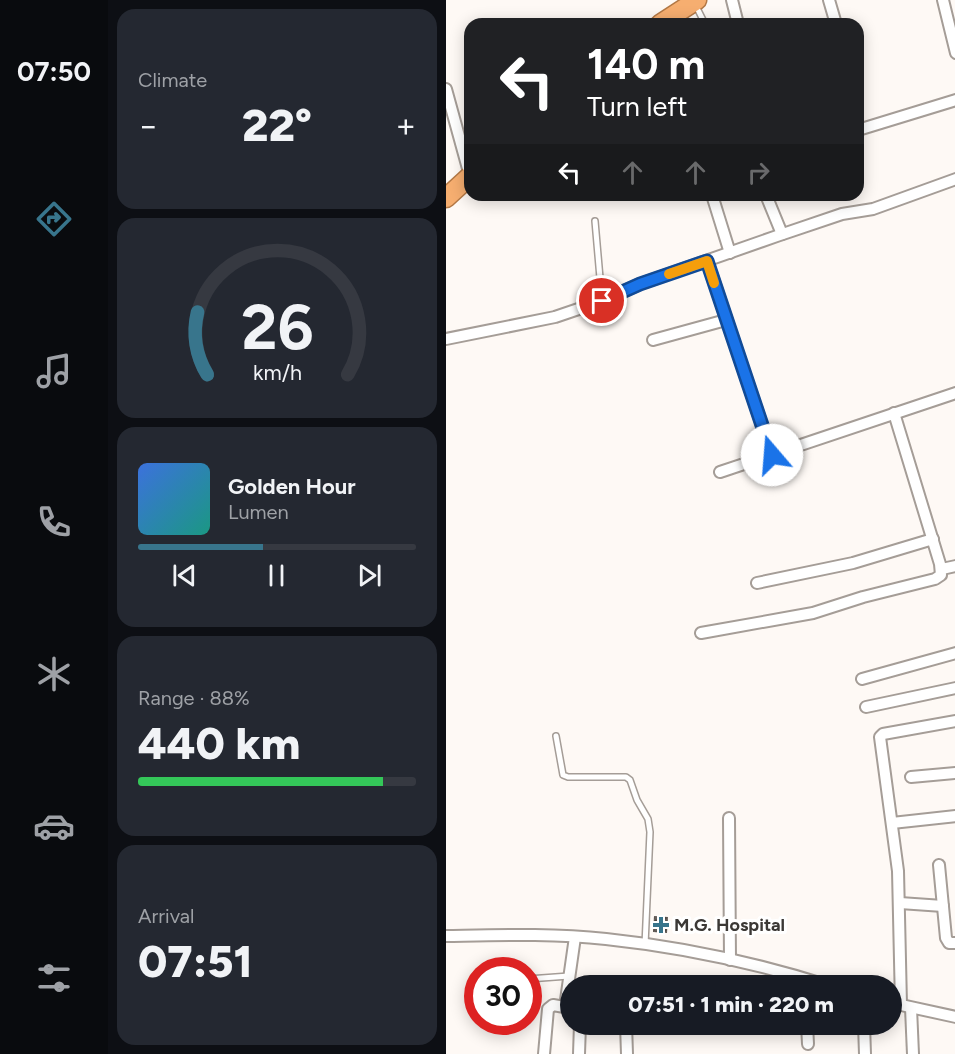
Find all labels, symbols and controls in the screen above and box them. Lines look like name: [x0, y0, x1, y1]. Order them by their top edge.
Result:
text: 140 m: [587, 39, 705, 90]
icon: left: [488, 42, 566, 120]
text: 07:50: [17, 55, 91, 88]
text: Climate: [138, 68, 207, 92]
text: Turn left: [587, 90, 687, 123]
text: 22°: [242, 98, 312, 152]
text: −: [138, 106, 159, 145]
text: +: [395, 106, 416, 145]
icon: left: [553, 156, 586, 189]
icon: ahead: [616, 156, 649, 189]
icon: ahead: [679, 156, 712, 189]
icon: right: [742, 156, 775, 189]
icon: directions: [33, 198, 75, 240]
pin: [576, 275, 627, 326]
icon: arrive: [585, 284, 618, 317]
text: 26: [241, 290, 313, 365]
icon: music: [33, 350, 75, 392]
text: km/h: [253, 360, 301, 385]
position arrow: [740, 423, 804, 487]
text: Golden Hour: [228, 473, 356, 500]
text: Lumen: [228, 500, 289, 524]
icon: phone: [33, 501, 75, 543]
icon: previous: [168, 559, 201, 592]
icon: pause: [260, 559, 293, 592]
icon: next: [353, 559, 386, 592]
icon: climate: [33, 653, 75, 695]
text: Range · 88%: [138, 686, 250, 710]
text: 440 km: [138, 716, 300, 770]
icon: car: [33, 805, 75, 847]
text: Arrival: [138, 904, 194, 928]
place label: M.G. Hospital: [674, 914, 785, 936]
marker: M.G. Hospital: [652, 916, 670, 934]
text: 07:51: [138, 934, 253, 988]
icon: filters: [33, 957, 75, 999]
speed limit sign: 30: [464, 957, 542, 1035]
text: 07:51 · 1 min · 220 m: [628, 991, 834, 1018]

